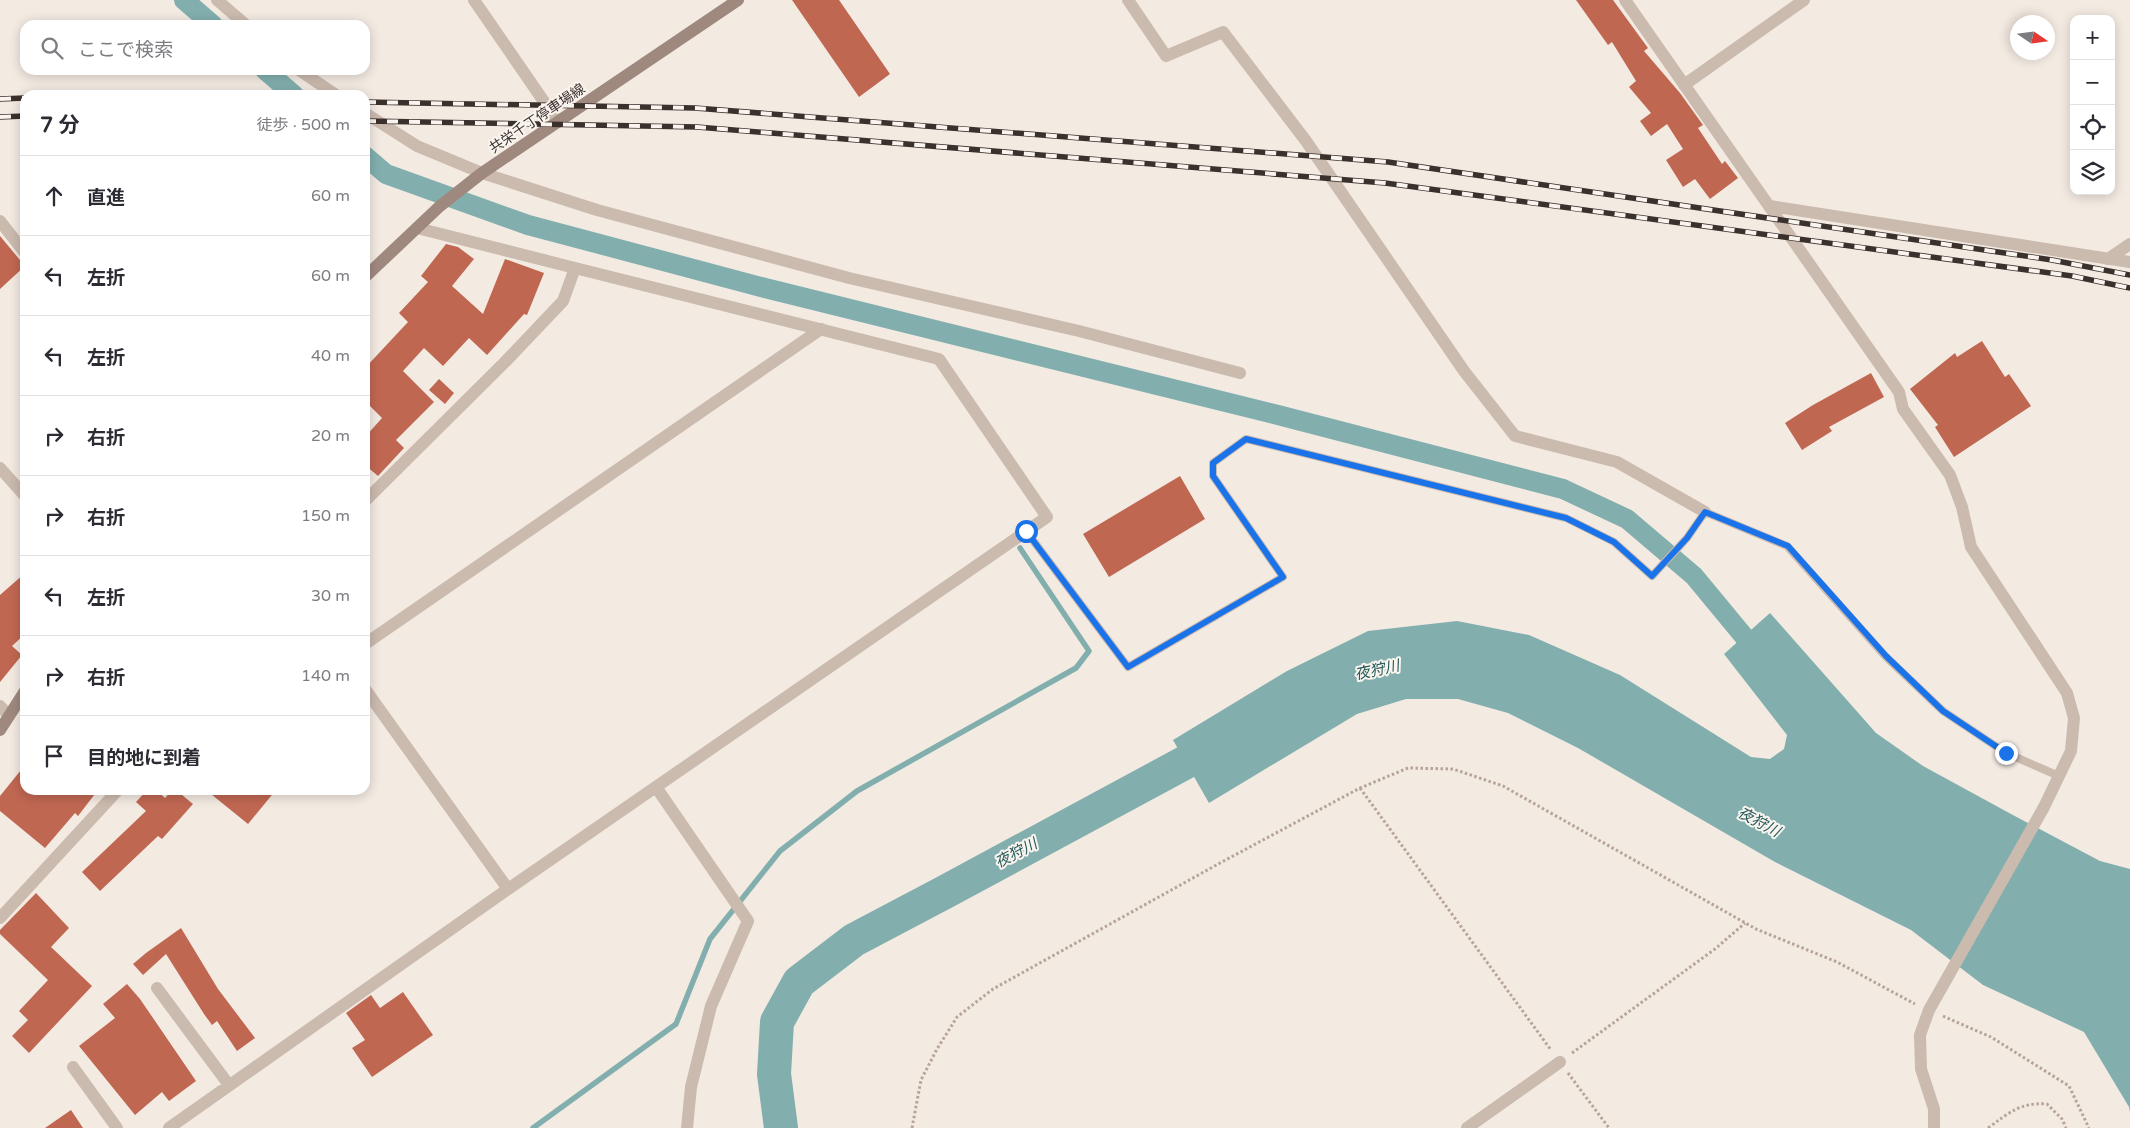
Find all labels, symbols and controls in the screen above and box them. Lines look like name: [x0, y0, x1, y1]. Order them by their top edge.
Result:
north arrow: [2010, 15, 2055, 60]
map controls: [2070, 15, 2115, 195]
button: +: [2070, 15, 2115, 60]
search box: [20, 20, 370, 75]
icon: search: [38, 34, 66, 62]
text: ここで検索: [78, 39, 173, 61]
button: −: [2070, 60, 2115, 105]
street label: 共栄千丁停車場線: [486, 80, 588, 157]
button: locate: [2070, 105, 2115, 150]
text: 7 分: [40, 113, 80, 138]
text: 徒歩 · 500 m: [257, 115, 350, 135]
button: layers: [2070, 150, 2115, 195]
icon: ahead: [40, 182, 68, 210]
text: 60 m: [311, 186, 350, 206]
text: 直進: [87, 187, 125, 209]
icon: left: [40, 262, 68, 290]
text: 60 m: [311, 266, 350, 286]
text: 左折: [87, 267, 125, 289]
icon: left: [40, 342, 68, 370]
text: 40 m: [311, 346, 350, 366]
text: 左折: [87, 347, 125, 369]
icon: right: [40, 422, 68, 450]
text: 20 m: [311, 426, 350, 446]
text: 右折: [87, 427, 125, 449]
icon: right: [40, 502, 68, 530]
text: 150 m: [301, 506, 350, 526]
text: 右折: [87, 507, 125, 529]
route start: [1015, 520, 1038, 543]
icon: left: [40, 582, 68, 610]
text: 30 m: [311, 586, 350, 606]
text: 左折: [87, 587, 125, 609]
water label: 夜狩川: [1353, 656, 1403, 683]
icon: right: [40, 662, 68, 690]
text: 140 m: [301, 666, 350, 686]
text: 右折: [87, 667, 125, 689]
icon: arrive: [40, 742, 68, 770]
route end: [1995, 742, 2018, 765]
text: 目的地に到着: [87, 747, 201, 769]
water label: 夜狩川: [1735, 803, 1785, 841]
water label: 夜狩川: [992, 834, 1042, 872]

